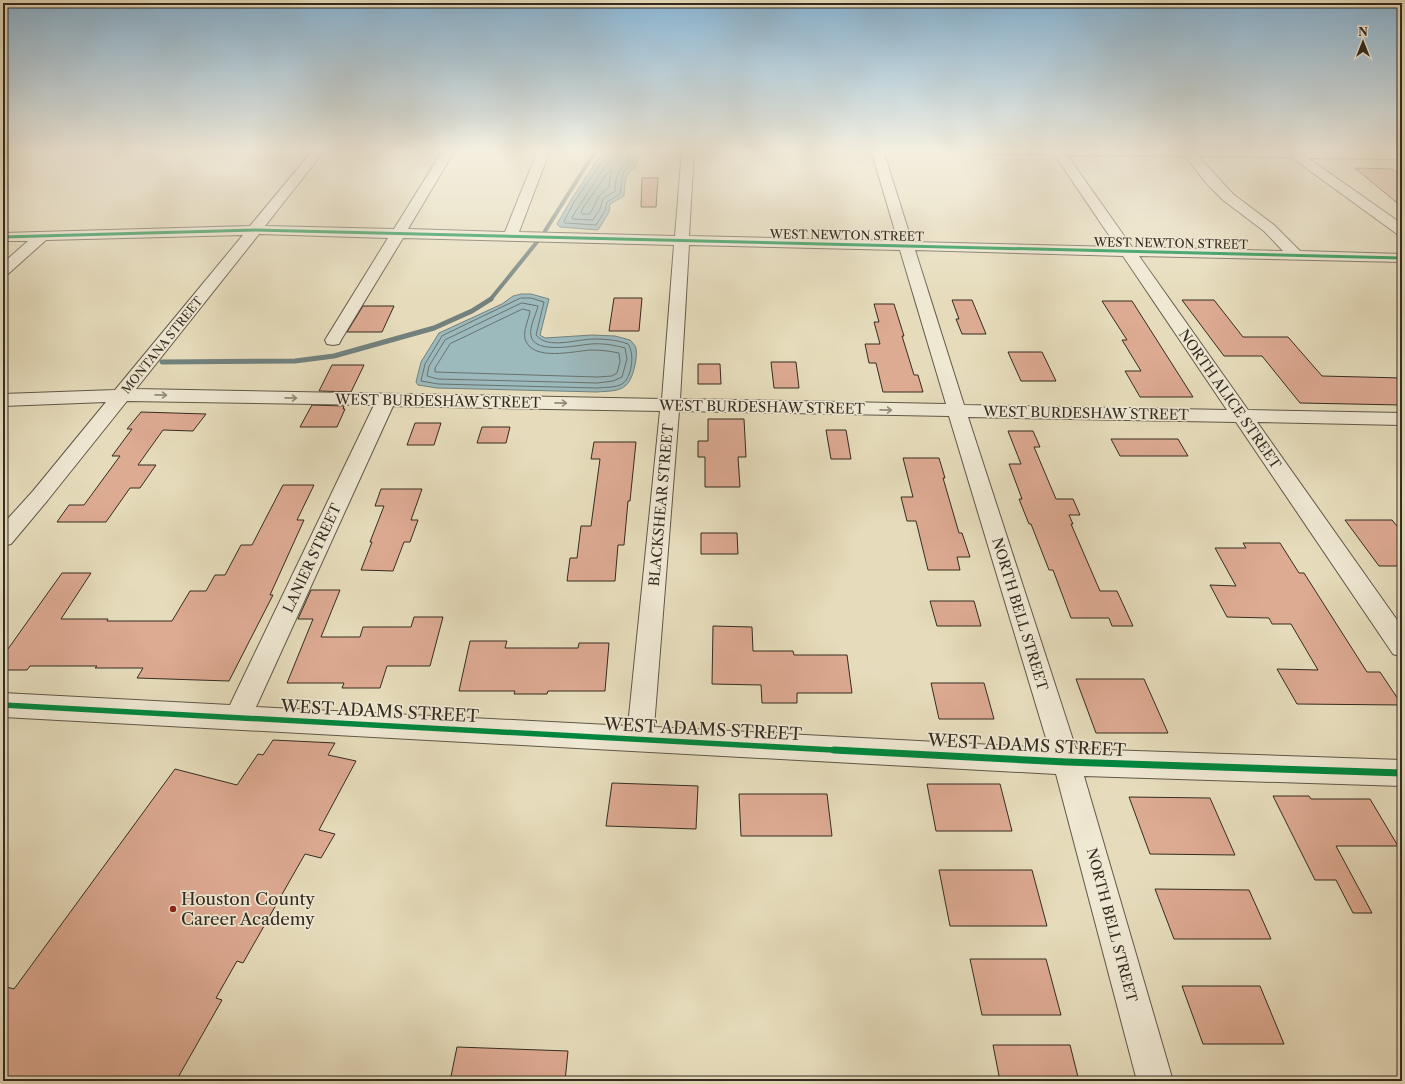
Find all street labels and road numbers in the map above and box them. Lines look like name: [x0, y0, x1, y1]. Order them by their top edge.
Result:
street label: WEST NEWTON STREET: [769, 226, 924, 244]
street label: WEST NEWTON STREET: [1093, 234, 1248, 252]
street label: MONTANA STREET: [118, 293, 206, 397]
street label: NORTH ALICE STREET: [1175, 326, 1285, 473]
street label: WEST BURDESHAW STREET: [334, 390, 542, 412]
street label: WEST BURDESHAW STREET: [658, 396, 866, 418]
street label: WEST BURDESHAW STREET: [982, 402, 1190, 424]
street label: BLACKSHEAR STREET: [645, 422, 677, 587]
street label: LANIER STREET: [279, 500, 345, 615]
street label: NORTH BELL STREET: [988, 535, 1052, 693]
street label: WEST ADAMS STREET: [279, 696, 480, 726]
street label: WEST ADAMS STREET: [602, 714, 803, 744]
street label: WEST ADAMS STREET: [926, 730, 1127, 760]
street label: NORTH BELL STREET: [1083, 846, 1141, 1005]

